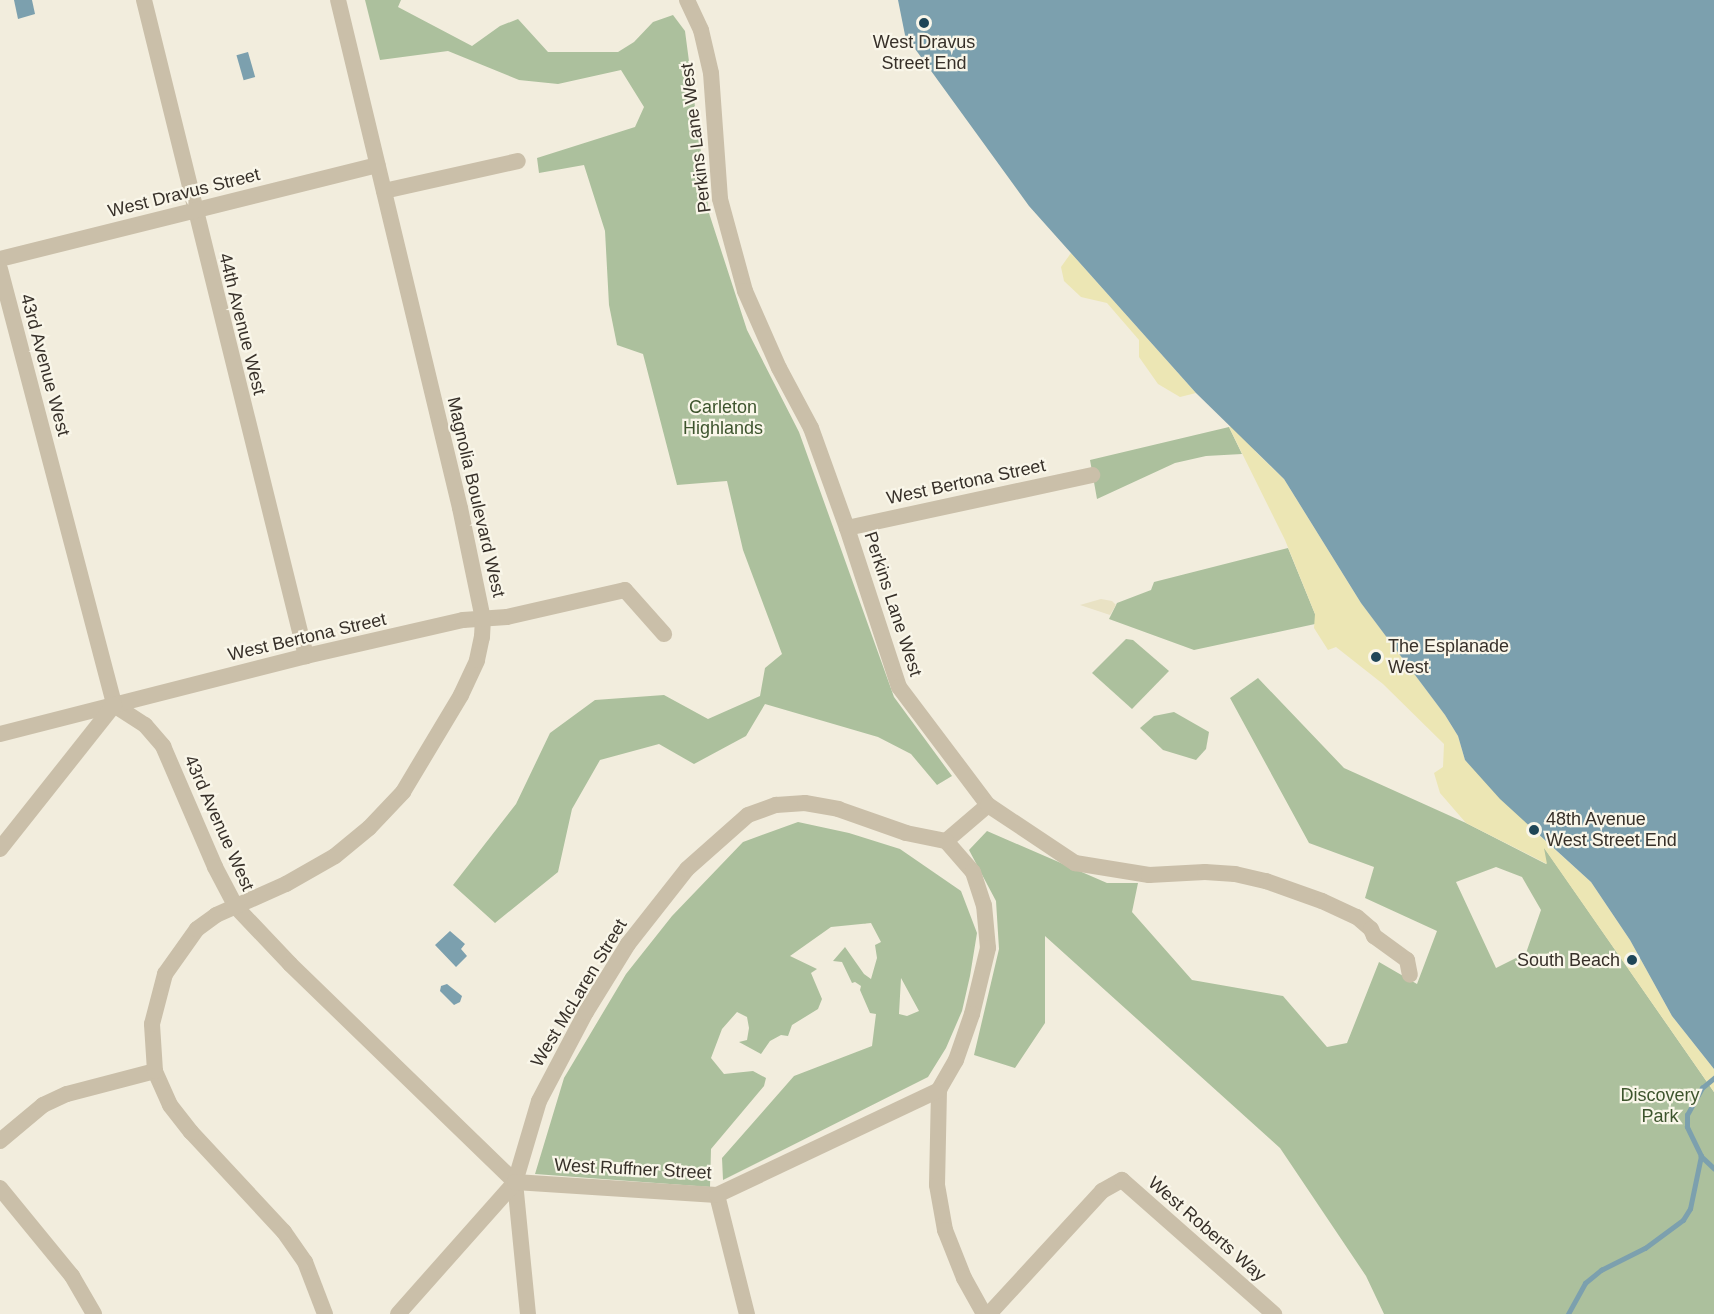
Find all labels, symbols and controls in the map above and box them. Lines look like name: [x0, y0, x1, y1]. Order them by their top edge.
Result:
marker: West Dravus Street End: [917, 16, 931, 30]
place label: West Dravus Street End: [873, 32, 975, 74]
street label: Perkins Lane West: [676, 62, 716, 214]
street label: West Dravus Street: [106, 164, 262, 222]
street label: 44th Avenue West: [214, 250, 270, 398]
street label: 43rd Avenue West: [15, 291, 75, 439]
street label: Magnolia Boulevard West: [442, 395, 510, 599]
park label: Carleton Highlands: [683, 397, 763, 440]
street label: West Bertona Street: [885, 455, 1047, 509]
street label: Perkins Lane West: [859, 529, 927, 679]
street label: West Bertona Street: [226, 608, 388, 666]
place label: The Esplanade West: [1388, 636, 1509, 678]
marker: The Esplanade West: [1369, 650, 1383, 664]
street label: 43rd Avenue West: [179, 751, 259, 895]
place label: 48th Avenue West Street End: [1546, 809, 1677, 852]
marker: 48th Avenue West Street End: [1527, 823, 1541, 837]
street label: West McLaren Street: [526, 915, 632, 1071]
place label: South Beach: [1517, 949, 1620, 971]
marker: South Beach: [1625, 953, 1639, 967]
park label: Discovery Park: [1620, 1085, 1700, 1128]
street label: West Ruffner Street: [554, 1154, 712, 1184]
street label: West Roberts Way: [1144, 1172, 1270, 1286]

